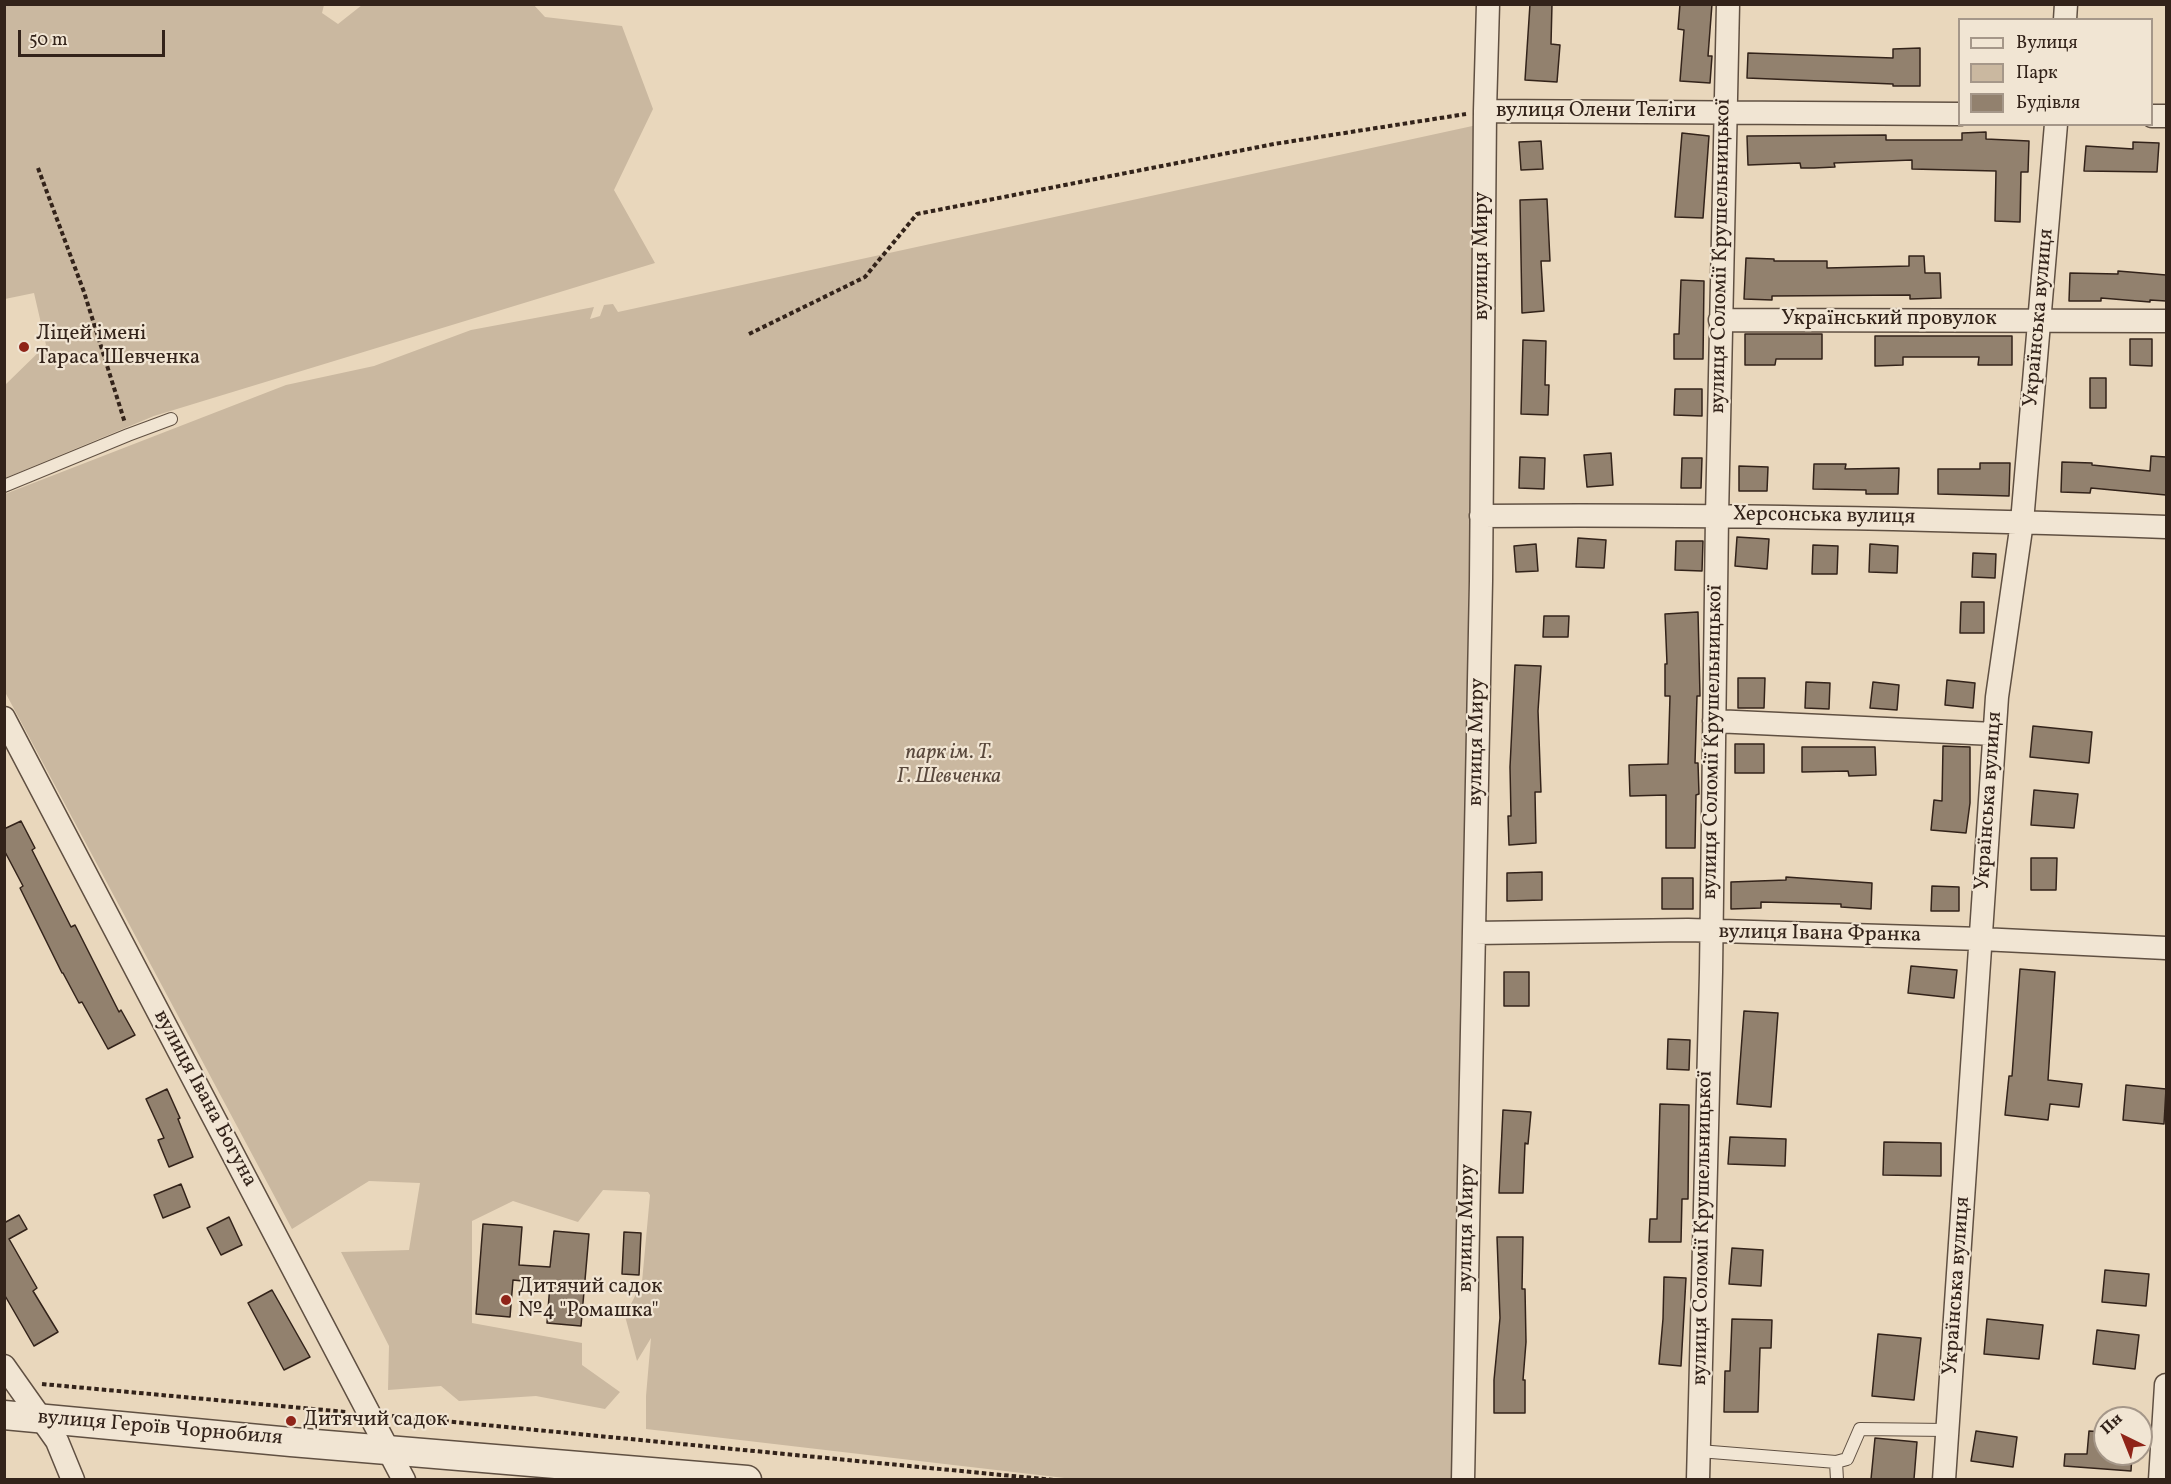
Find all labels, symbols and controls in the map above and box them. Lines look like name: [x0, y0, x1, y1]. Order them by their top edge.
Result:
scale bar: [21, 18, 168, 56]
legend: [1958, 18, 2153, 126]
text: 50 m: [29, 28, 68, 53]
text: Вулиця: [2016, 31, 2078, 56]
text: Парк: [2016, 61, 2058, 86]
text: Будівля: [2016, 91, 2080, 116]
street label: вулиця Соломії Крушельницької: [1707, 98, 1737, 414]
street label: вулиця Олени Теліги: [1496, 99, 1696, 125]
street label: вулиця Миру: [1470, 192, 1496, 320]
street label: Українська вулиця: [2020, 228, 2060, 408]
street label: Український провулок: [1781, 307, 1997, 333]
place label: Ліцей імені Тараса Шевченка: [36, 322, 200, 372]
marker: Ліцей імені Тараса Шевченка: [17, 340, 31, 354]
street label: Херсонська вулиця: [1733, 503, 1915, 531]
street label: вулиця Соломії Крушельницької: [1699, 584, 1729, 900]
street label: вулиця Миру: [1464, 678, 1492, 806]
street label: Українська вулиця: [1971, 711, 2009, 891]
park label: парк ім. Т. Г. Шевченка: [897, 741, 1001, 791]
street label: вулиця Івана Франка: [1718, 921, 1922, 949]
street label: вулиця Івана Богуна: [147, 1006, 261, 1192]
street label: вулиця Соломії Крушельницької: [1689, 1070, 1719, 1386]
street label: вулиця Миру: [1454, 1164, 1482, 1292]
street label: Українська вулиця: [1939, 1196, 1977, 1376]
place label: Дитячий садок №4 "Ромашка": [518, 1275, 663, 1325]
marker: Дитячий садок №4 "Ромашка": [499, 1293, 513, 1307]
street label: вулиця Героїв Чорнобиля: [36, 1406, 284, 1452]
north arrow: [2093, 1406, 2153, 1466]
place label: Дитячий садок: [303, 1408, 448, 1434]
text: Пн: [2096, 1409, 2128, 1440]
marker: Дитячий садок: [284, 1414, 298, 1428]

